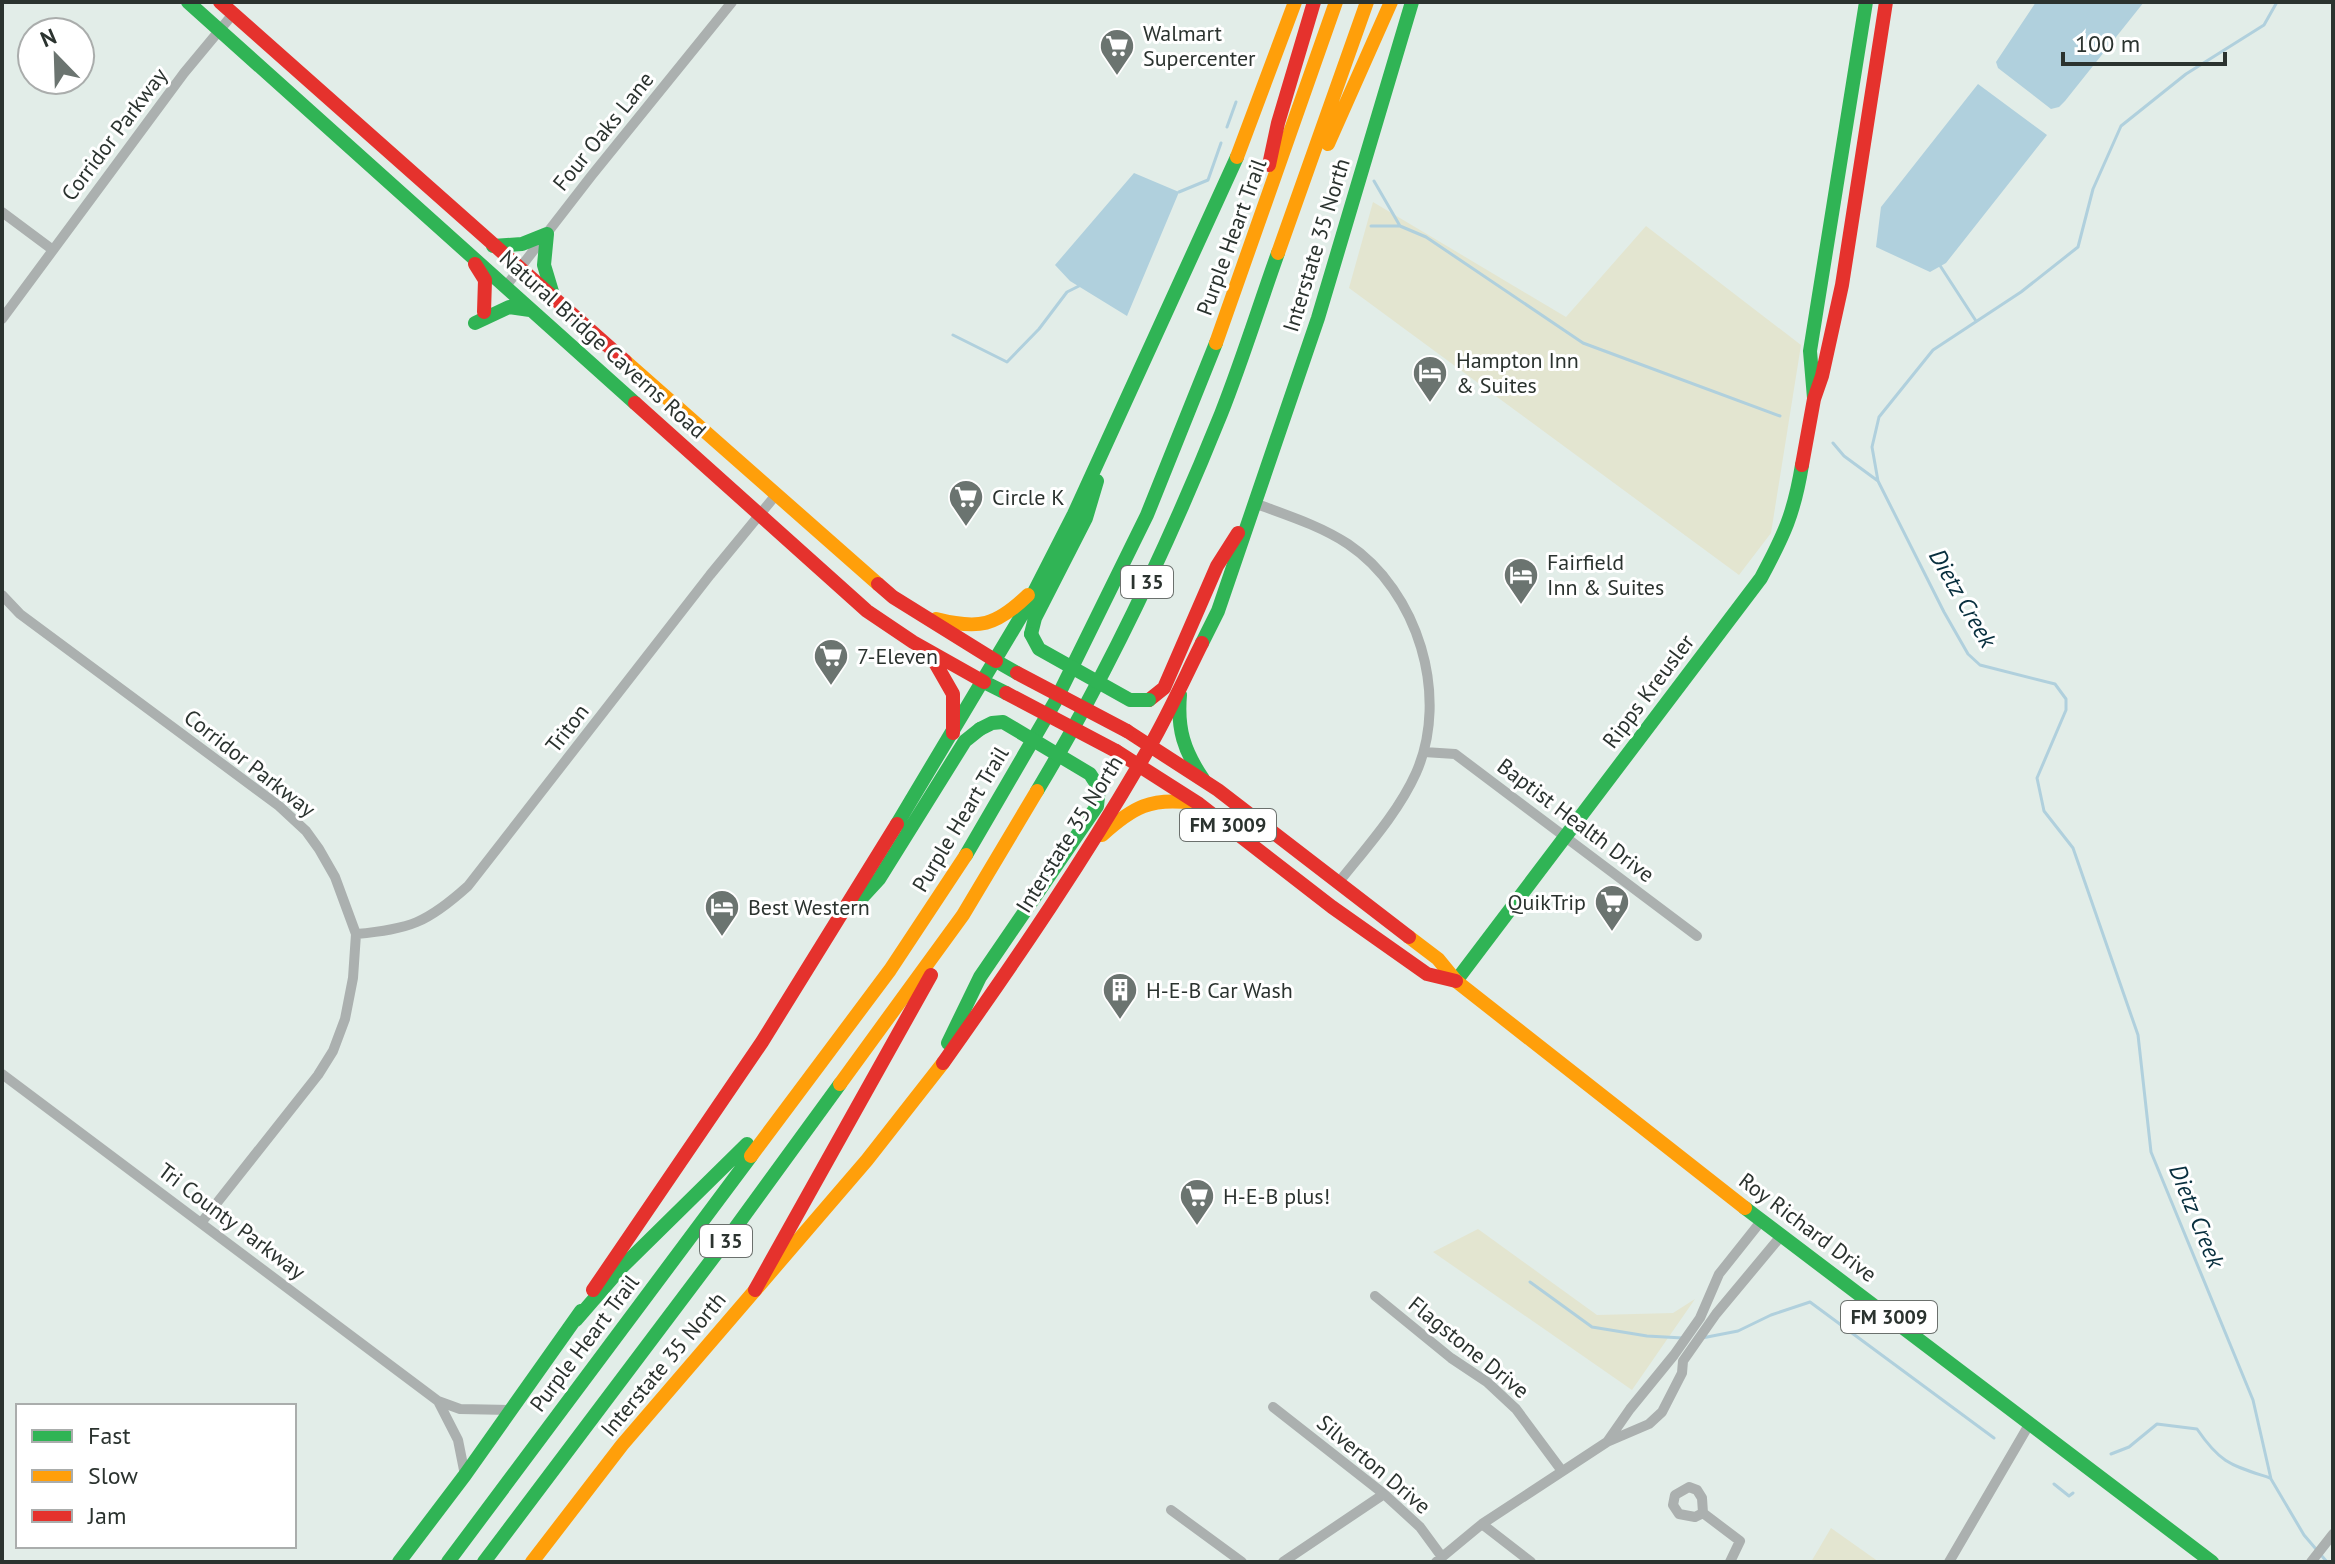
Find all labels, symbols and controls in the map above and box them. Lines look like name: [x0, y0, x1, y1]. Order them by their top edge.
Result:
north arrow: [16, 16, 96, 96]
scale bar: [2063, 16, 2225, 66]
place label: Walmart Supercenter: [1143, 19, 1256, 72]
text: N: [36, 22, 60, 53]
supermarket icon: Walmart Supercenter: [1098, 27, 1136, 77]
text: 100 m: [2075, 28, 2140, 59]
street label: Corridor Parkway: [55, 61, 174, 206]
street label: Four Oaks Lane: [546, 66, 660, 196]
street label: Purple Heart Trail: [1190, 154, 1272, 319]
street label: Interstate 35 North: [1276, 155, 1356, 335]
street label: Natural Bridge Caverns Road: [494, 244, 712, 444]
place label: Hampton Inn & Suites: [1456, 346, 1579, 399]
hotel icon: Hampton Inn & Suites: [1411, 354, 1449, 404]
supermarket icon: Circle K: [947, 478, 985, 528]
place label: Circle K: [992, 483, 1065, 511]
water label: Dietz Creek: [1922, 543, 2004, 654]
place label: Fairfield Inn & Suites: [1547, 548, 1664, 601]
hotel icon: Fairfield Inn & Suites: [1502, 556, 1540, 606]
road number: I 35: [1121, 566, 1173, 598]
street label: Ripps Kreusler: [1596, 628, 1700, 754]
supermarket icon: 7-Eleven: [812, 637, 850, 687]
place label: 7-Eleven: [857, 642, 938, 670]
street label: Triton: [539, 698, 595, 758]
street label: Corridor Parkway: [179, 703, 322, 824]
street label: Purple Heart Trail: [906, 741, 1015, 897]
street label: Interstate 35 North: [1009, 750, 1129, 918]
street label: Baptist Health Drive: [1492, 752, 1660, 888]
road number: FM 3009: [1180, 809, 1276, 841]
supermarket icon: QuikTrip: [1593, 883, 1631, 933]
hotel icon: Best Western: [703, 888, 741, 938]
place label: QuikTrip: [1507, 888, 1586, 916]
place label: Best Western: [748, 893, 870, 921]
building icon: H-E-B Car Wash: [1101, 971, 1139, 1021]
place label: H-E-B Car Wash: [1146, 976, 1293, 1004]
street label: Tri County Parkway: [153, 1156, 312, 1286]
water label: Dietz Creek: [2162, 1160, 2232, 1274]
street label: Roy Richard Drive: [1734, 1166, 1882, 1288]
supermarket icon: H-E-B plus!: [1178, 1177, 1216, 1227]
place label: H-E-B plus!: [1223, 1182, 1330, 1210]
road number: I 35: [700, 1225, 752, 1257]
street label: Purple Heart Trail: [523, 1268, 645, 1417]
street label: Interstate 35 North: [594, 1286, 732, 1442]
street label: Flagstone Drive: [1403, 1290, 1535, 1404]
road number: FM 3009: [1841, 1301, 1937, 1333]
legend: [16, 1404, 296, 1548]
street label: Silverton Drive: [1311, 1408, 1437, 1520]
text: Fast: [88, 1420, 131, 1451]
text: Slow: [88, 1460, 138, 1491]
text: Jam: [87, 1500, 126, 1531]

